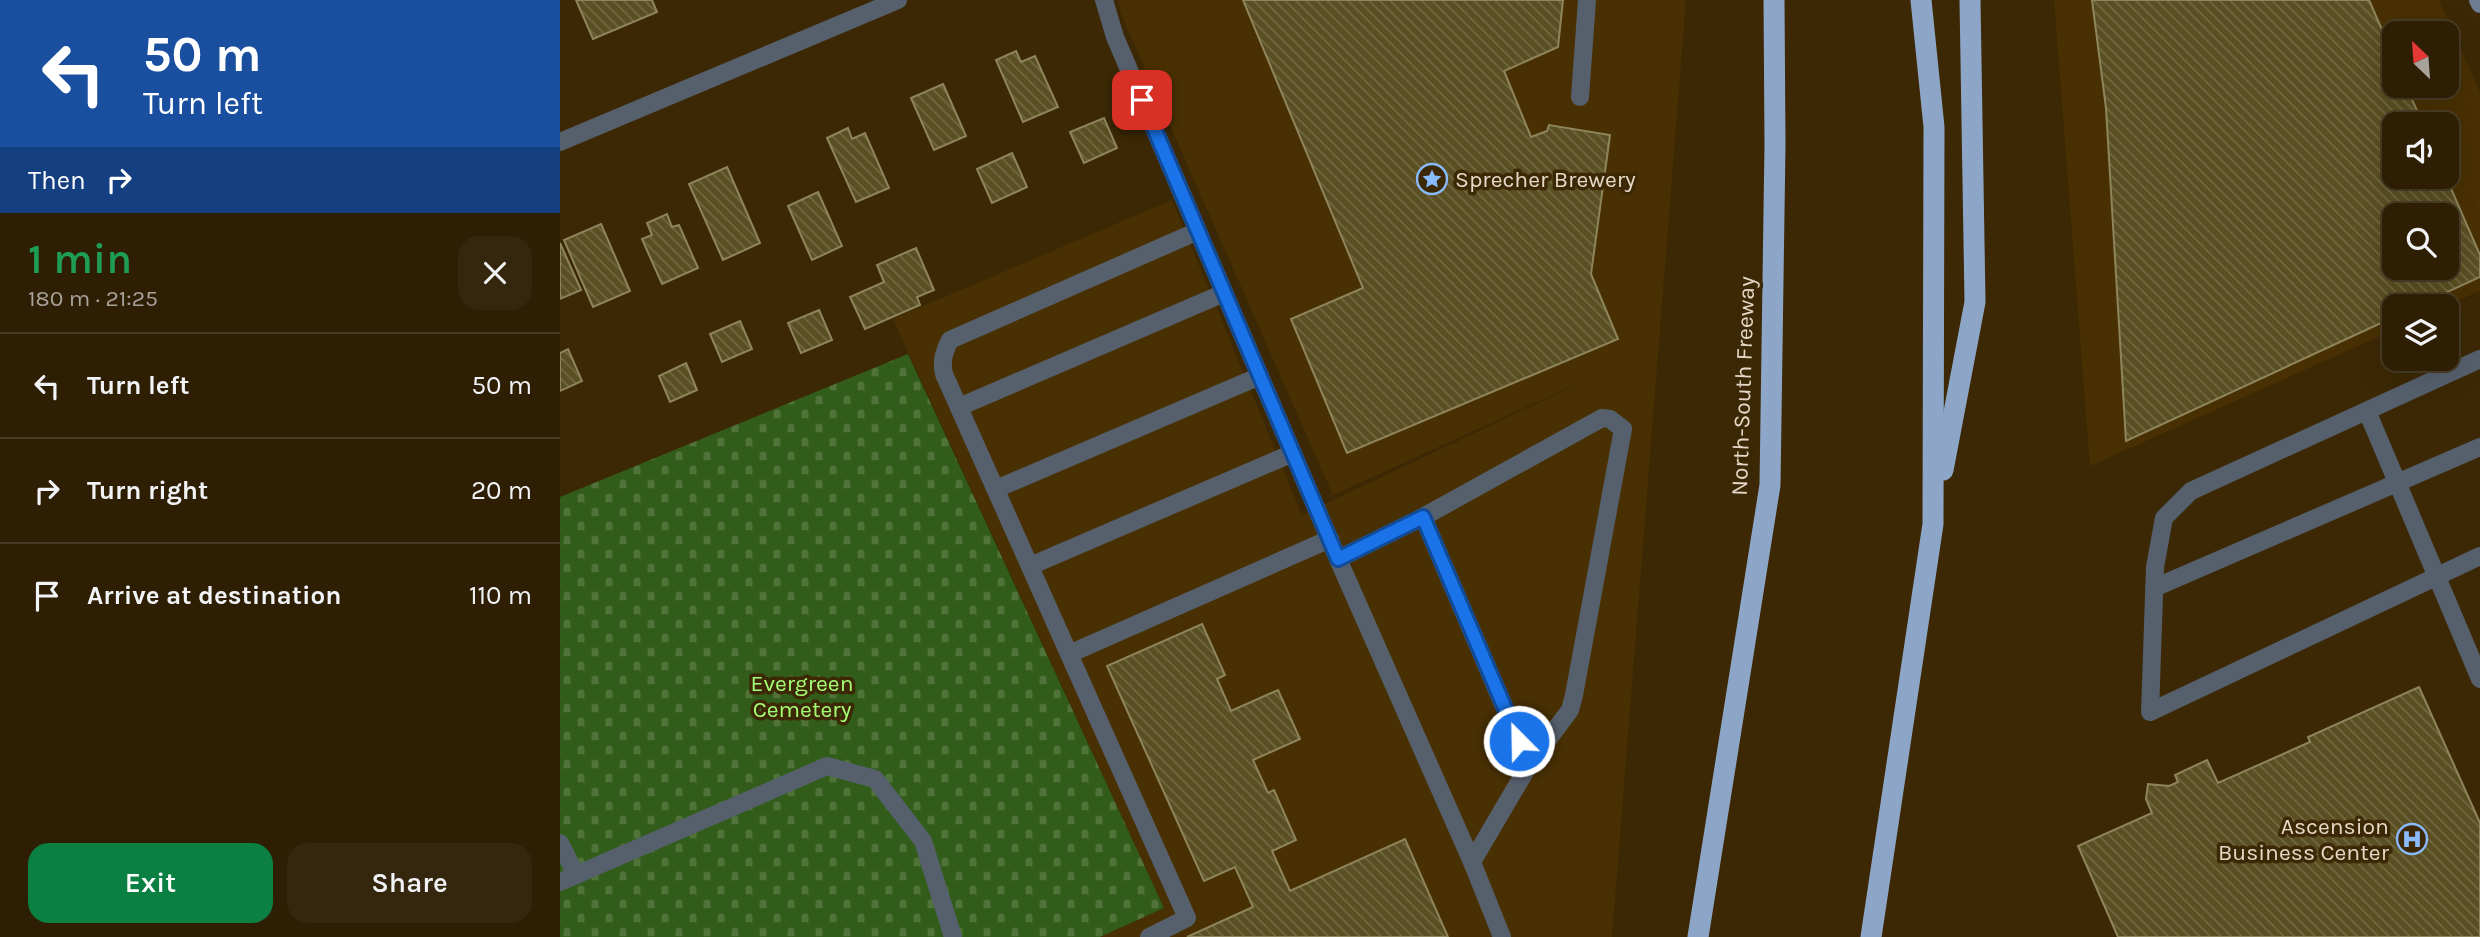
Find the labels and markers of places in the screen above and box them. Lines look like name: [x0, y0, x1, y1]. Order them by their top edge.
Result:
pin: [1112, 70, 1172, 130]
place icon: Sprecher Brewery: [1415, 162, 1449, 196]
place label: Sprecher Brewery: [1455, 166, 1636, 193]
place label: Ascension Business Center: [2218, 813, 2390, 866]
hospital icon: Ascension Business Center: [2395, 822, 2429, 856]

